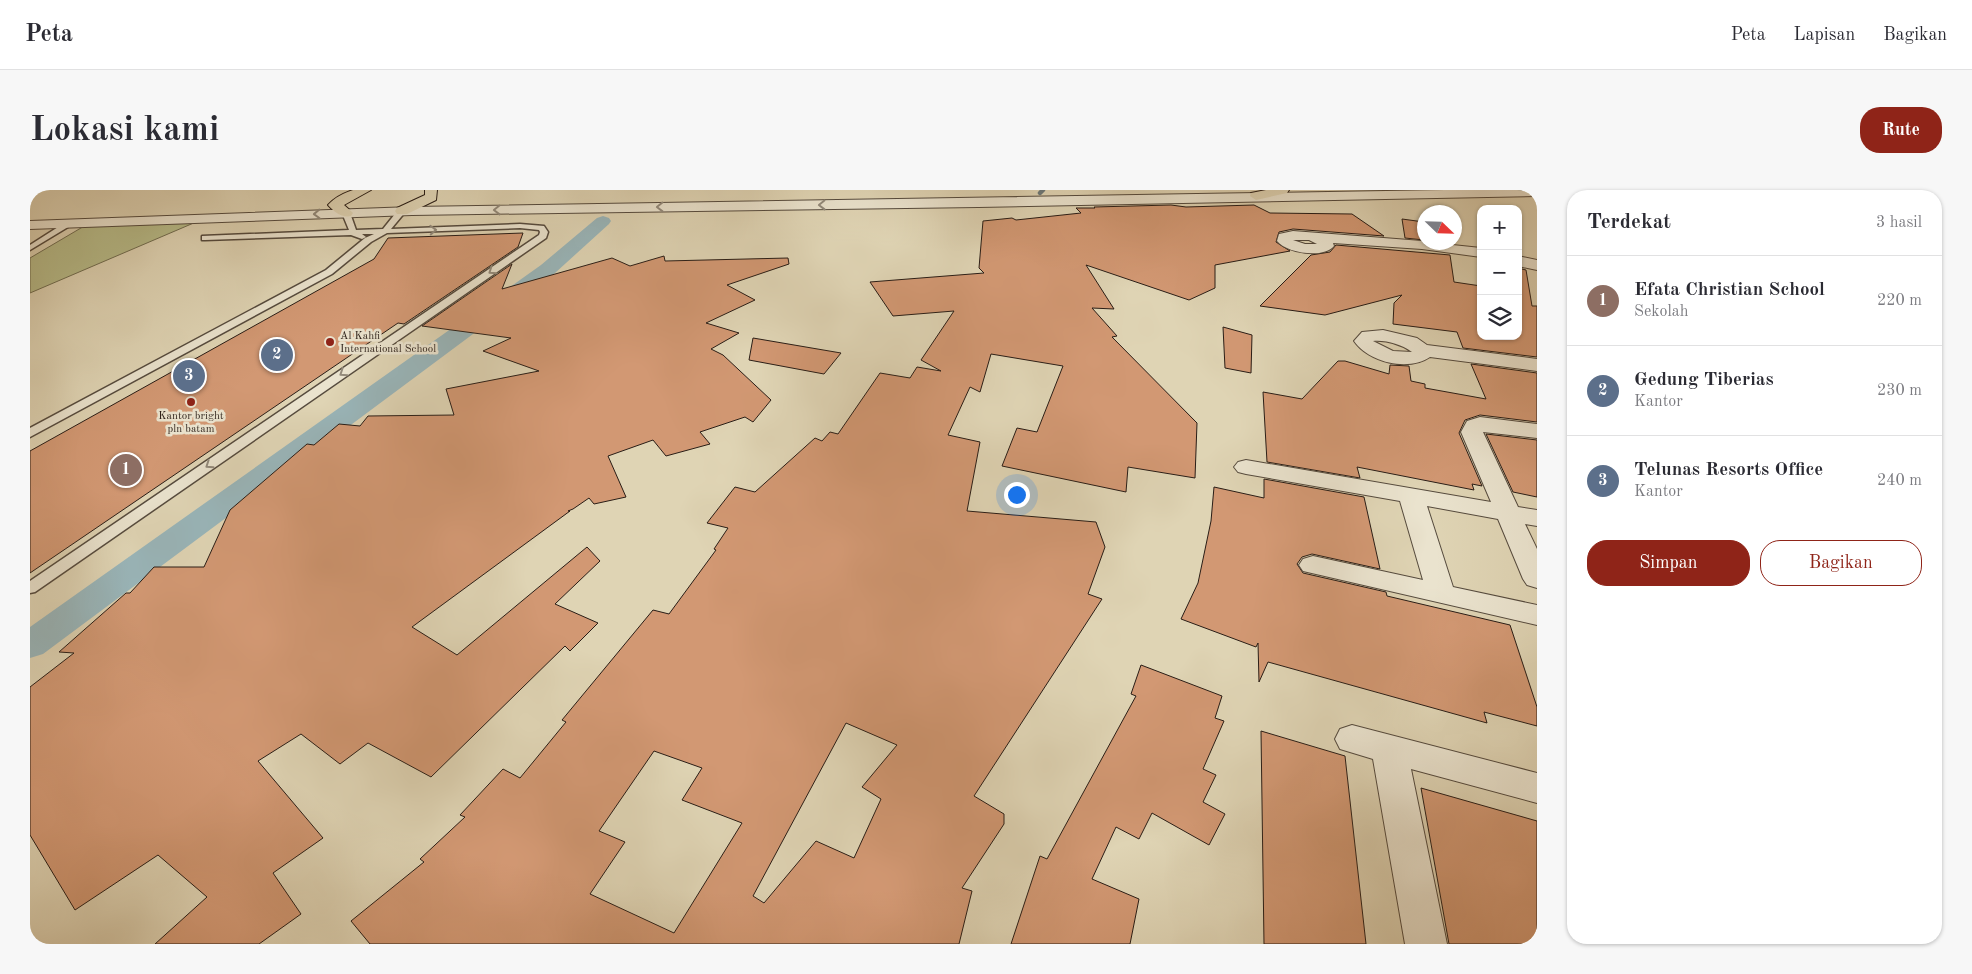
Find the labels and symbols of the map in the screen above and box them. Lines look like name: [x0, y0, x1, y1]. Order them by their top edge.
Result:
one-way arrow: [818, 200, 826, 210]
one-way arrow: [656, 202, 664, 213]
one-way arrow: [493, 205, 501, 215]
north arrow: [1417, 205, 1462, 250]
one-way arrow: [313, 209, 321, 219]
one-way arrow: [429, 225, 437, 236]
one-way arrow: [488, 265, 498, 274]
place label: Al Kahfi International School: [340, 331, 436, 355]
pin: 2: [261, 336, 293, 374]
marker: Al Kahfi International School: [324, 336, 336, 348]
pin: 3: [173, 357, 205, 395]
one-way arrow: [340, 367, 349, 376]
marker: Kantor bright pln batam: [185, 396, 197, 408]
place label: Kantor bright pln batam: [158, 411, 224, 435]
pin: 1: [110, 451, 142, 489]
one-way arrow: [206, 459, 215, 468]
your location: [1004, 482, 1030, 508]

